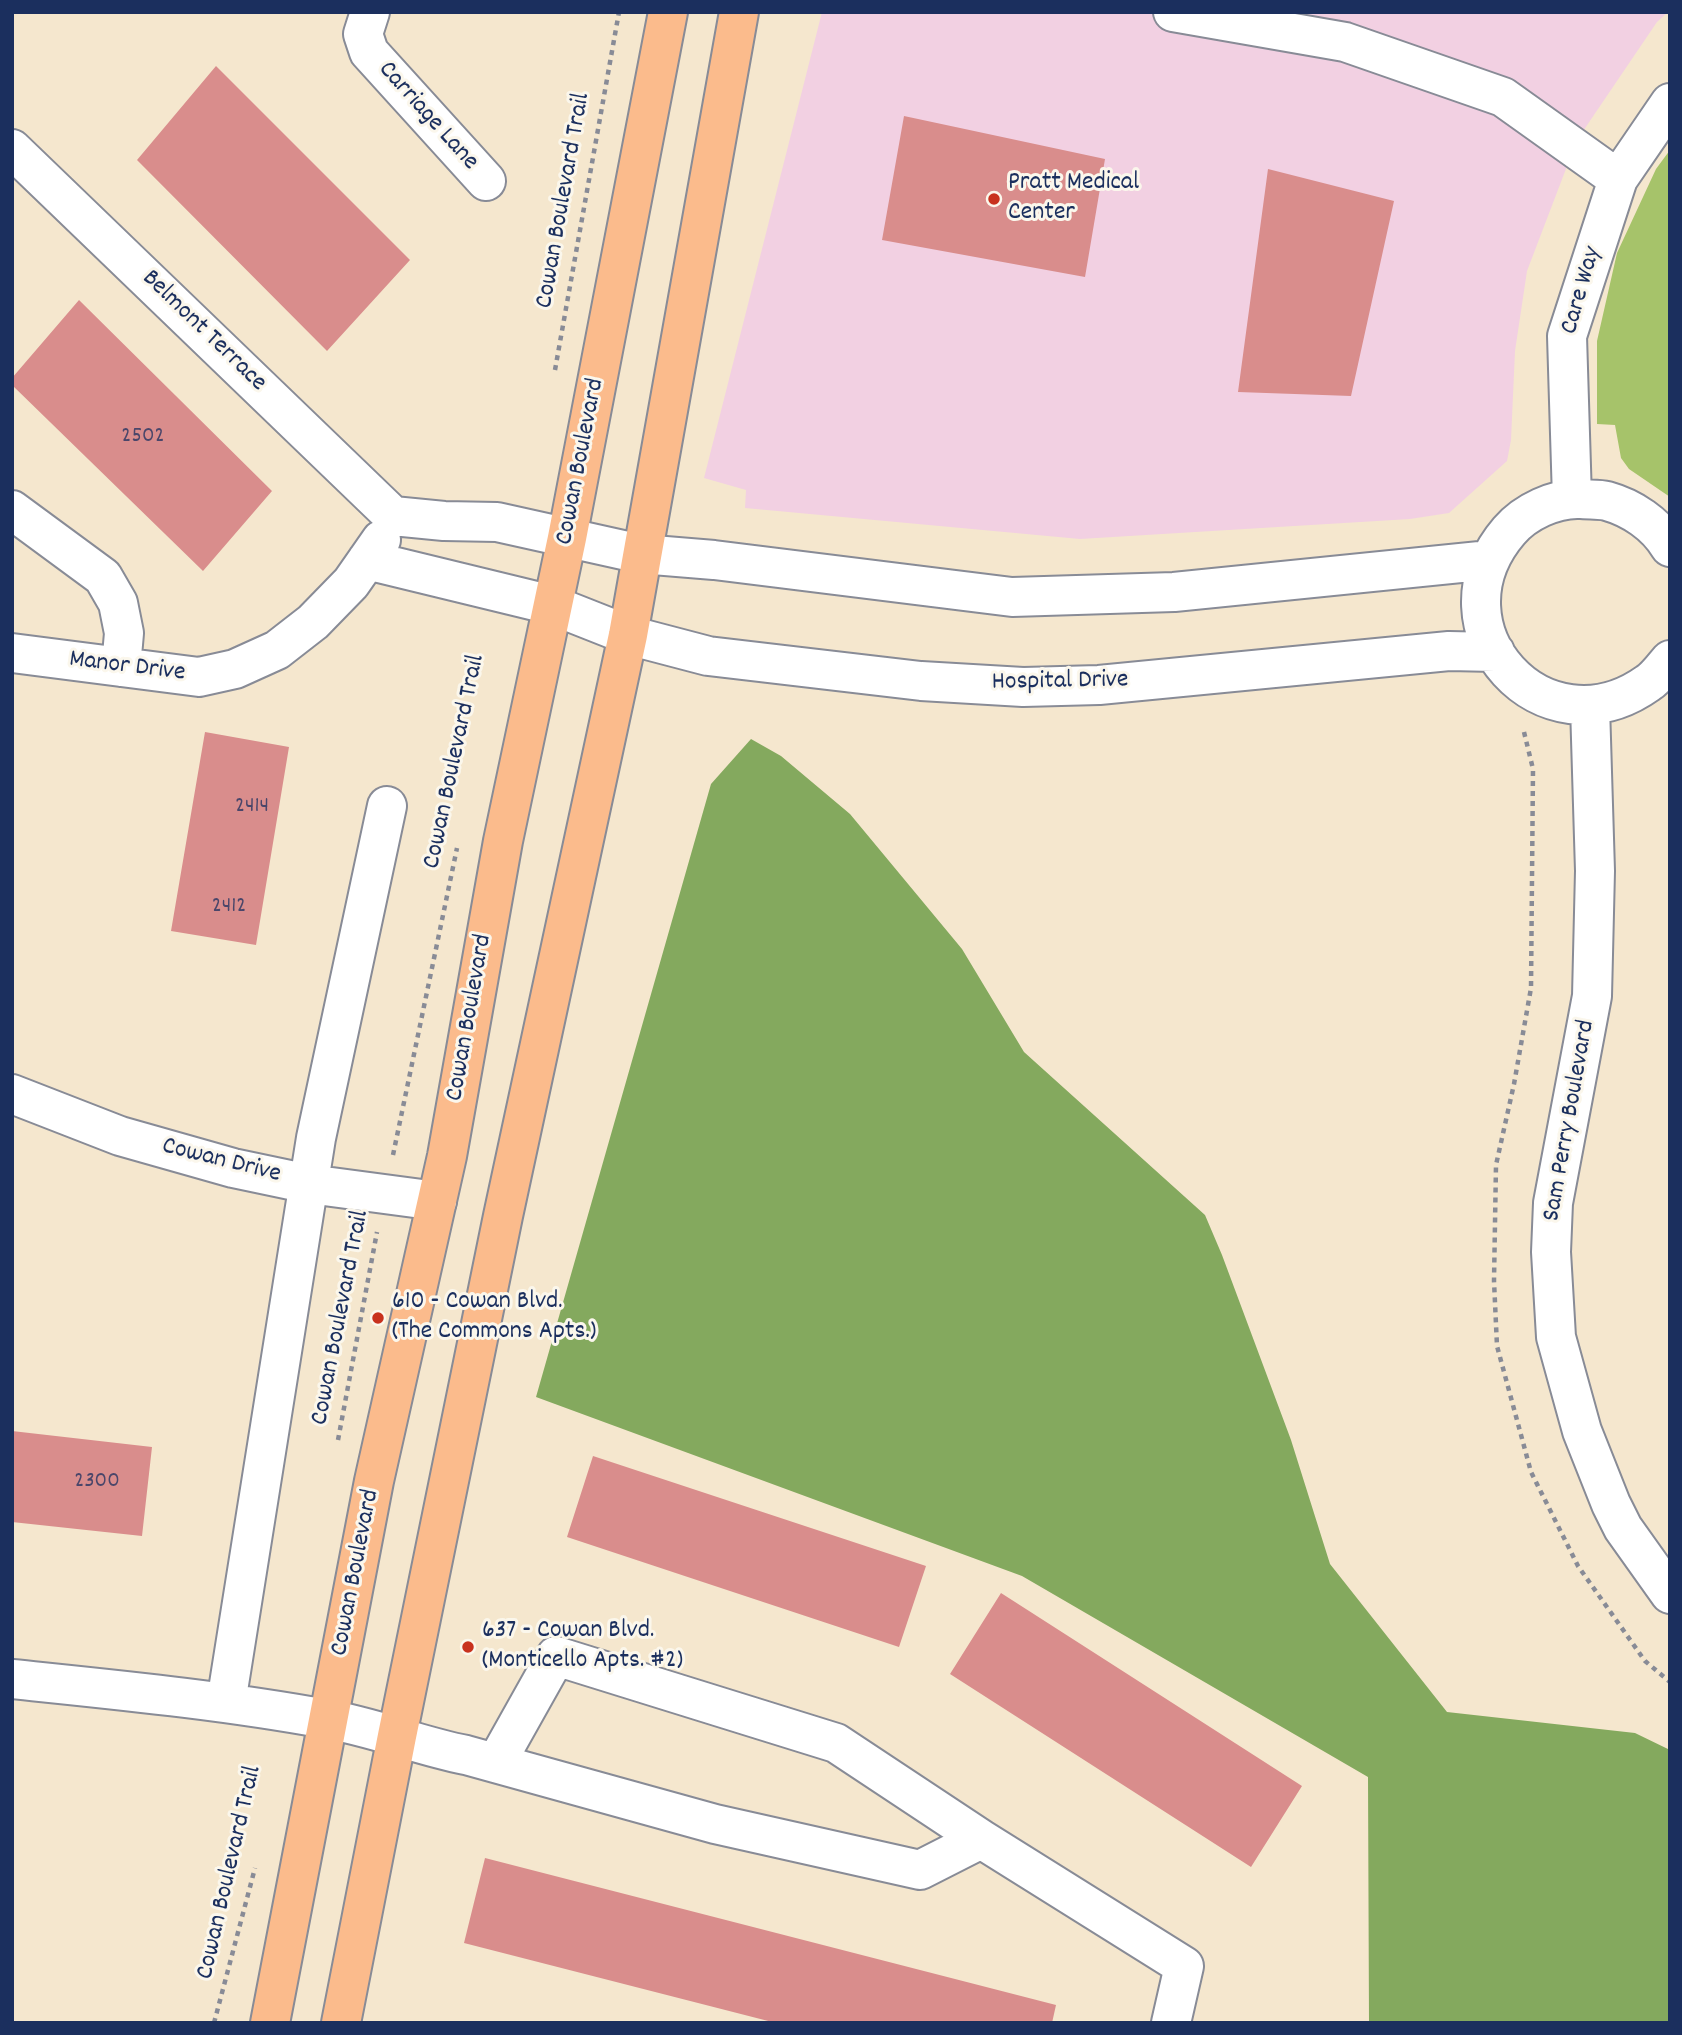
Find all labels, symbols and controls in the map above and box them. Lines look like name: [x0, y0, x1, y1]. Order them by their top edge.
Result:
street label: Carriage Lane: [370, 56, 484, 178]
street label: Cowan Boulevard Trail: [531, 91, 599, 311]
place label: Pratt Medical Center: [1008, 168, 1139, 230]
marker: Pratt Medical Center: [986, 191, 1002, 207]
street label: Care Way: [1556, 244, 1610, 338]
street label: Belmont Terrace: [134, 264, 272, 400]
street label: Cowan Boulevard: [551, 376, 613, 548]
house number: 2502: [121, 424, 165, 452]
street label: Manor Drive: [67, 645, 187, 691]
street label: Cowan Boulevard Trail: [418, 652, 494, 872]
street label: Hospital Drive: [991, 666, 1129, 700]
house number: 2414: [235, 794, 269, 822]
house number: 2412: [212, 894, 246, 922]
street label: Cowan Boulevard: [441, 932, 501, 1104]
street label: Sam Perry Boulevard: [1538, 1018, 1604, 1224]
street label: Cowan Drive: [158, 1132, 284, 1192]
street label: Cowan Boulevard Trail: [306, 1208, 378, 1428]
place label: 610 - Cowan Blvd. (The Commons Apts.): [392, 1287, 596, 1348]
marker: 610 - Cowan Blvd. (The Commons Apts.): [370, 1310, 386, 1326]
house number: 2300: [74, 1469, 120, 1497]
street label: Cowan Boulevard: [326, 1487, 388, 1659]
place label: 637 - Cowan Blvd. (Monticello Apts. #2): [482, 1616, 683, 1678]
marker: 637 - Cowan Blvd. (Monticello Apts. #2): [460, 1639, 476, 1655]
street label: Cowan Boulevard Trail: [191, 1763, 271, 1983]

